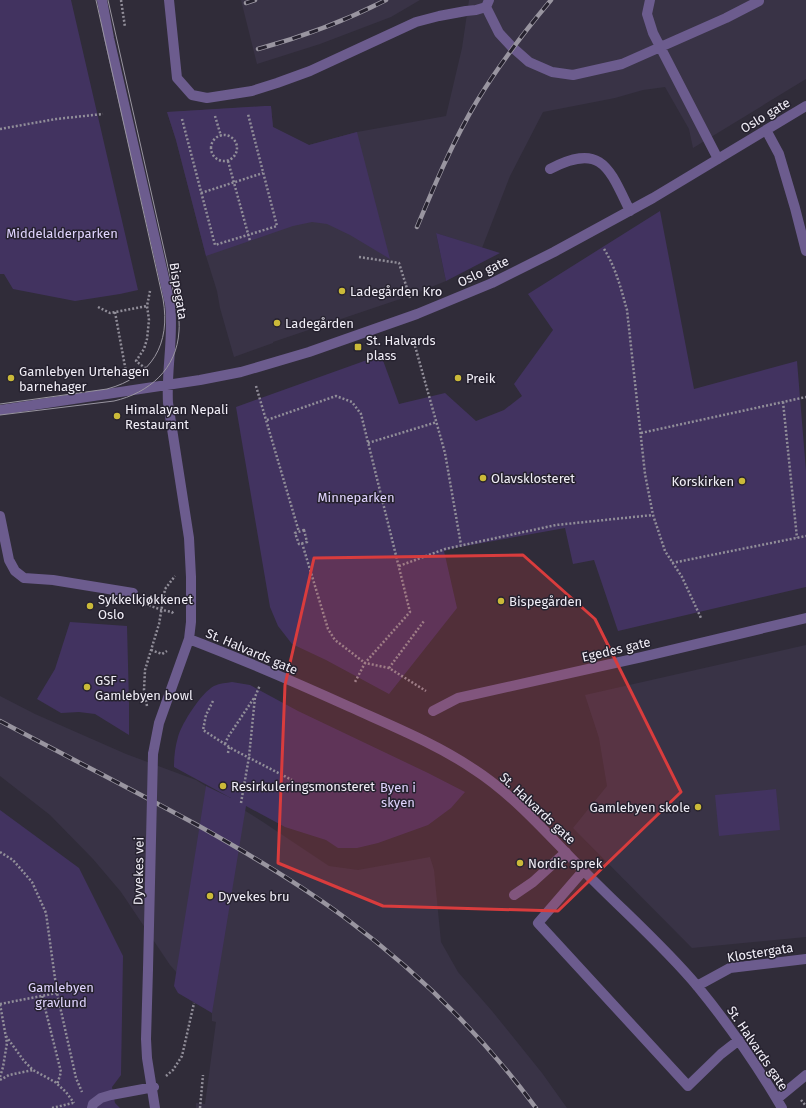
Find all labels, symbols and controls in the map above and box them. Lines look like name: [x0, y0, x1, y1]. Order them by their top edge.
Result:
street label: Oslo gate: [738, 95, 793, 136]
park label: Middelalderparken: [6, 226, 118, 241]
street label: Oslo gate: [455, 253, 511, 290]
street label: Bispegata: [167, 261, 190, 321]
place label: Ladegården Kro: [350, 284, 442, 299]
marker: Ladegården Kro: [337, 286, 347, 296]
place label: Ladegården: [285, 316, 354, 331]
marker: Ladegården: [272, 318, 282, 328]
place label: St. Halvards plass: [366, 333, 436, 363]
marker: St. Halvards plass: [353, 342, 363, 352]
place label: Gamlebyen Urtehagen barnehager: [19, 364, 149, 394]
place label: Preik: [466, 371, 496, 386]
marker: Gamlebyen Urtehagen barnehager: [6, 373, 16, 383]
marker: Preik: [453, 373, 463, 383]
place label: Himalayan Nepali Restaurant: [125, 402, 229, 432]
marker: Himalayan Nepali Restaurant: [112, 411, 122, 421]
place label: Olavsklosteret: [491, 471, 575, 486]
marker: Olavsklosteret: [478, 473, 488, 483]
place label: Korskirken: [671, 474, 734, 489]
marker: Korskirken: [737, 476, 747, 486]
park label: Minneparken: [317, 490, 395, 505]
place label: Sykkelkjøkkenet Oslo: [98, 592, 193, 622]
place label: Bispegården: [509, 594, 582, 609]
marker: Bispegården: [496, 596, 506, 606]
marker: Sykkelkjøkkenet Oslo: [85, 601, 95, 611]
street label: St. Halvards gate: [204, 625, 300, 678]
street label: Egedes gate: [580, 634, 652, 665]
place label: GSF - Gamlebyen bowl: [95, 673, 193, 703]
marker: GSF - Gamlebyen bowl: [82, 682, 92, 692]
street label: St. Halvards gate: [497, 769, 579, 847]
place label: Resirkuleringsmonsteret: [231, 779, 375, 794]
park label: Byen i skyen: [380, 780, 416, 810]
marker: Resirkuleringsmonsteret: [218, 781, 228, 791]
place label: Gamlebyen skole: [590, 800, 690, 815]
marker: Gamlebyen skole: [693, 802, 703, 812]
street label: Dyvekes vei: [130, 837, 147, 905]
place label: Nordic sprek: [528, 856, 603, 871]
marker: Nordic sprek: [515, 858, 525, 868]
place label: Dyvekes bru: [218, 889, 290, 904]
marker: Dyvekes bru: [205, 891, 215, 901]
street label: Klostergata: [726, 940, 794, 965]
park label: Gamlebyen gravlund: [28, 980, 94, 1010]
street label: St. Halvards gate: [724, 1003, 791, 1093]

